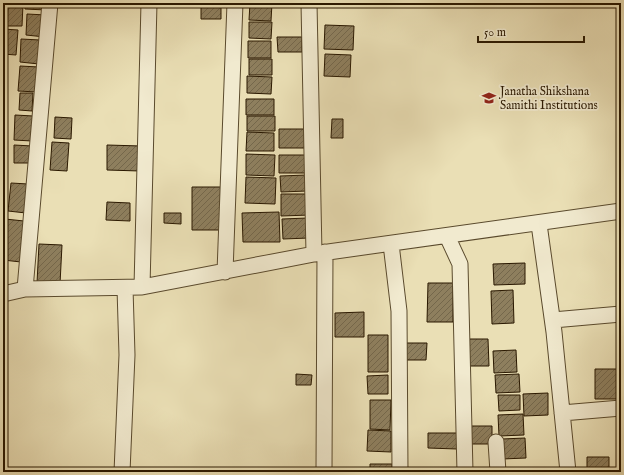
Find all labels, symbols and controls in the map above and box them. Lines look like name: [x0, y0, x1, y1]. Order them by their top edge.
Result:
scale bar: [478, 18, 584, 44]
text: 50 m: [484, 25, 506, 40]
place label: Janatha Shikshana Samithi Institutions: [498, 84, 598, 113]
school or university icon: Janatha Shikshana Samithi Institutions: [481, 90, 497, 106]

